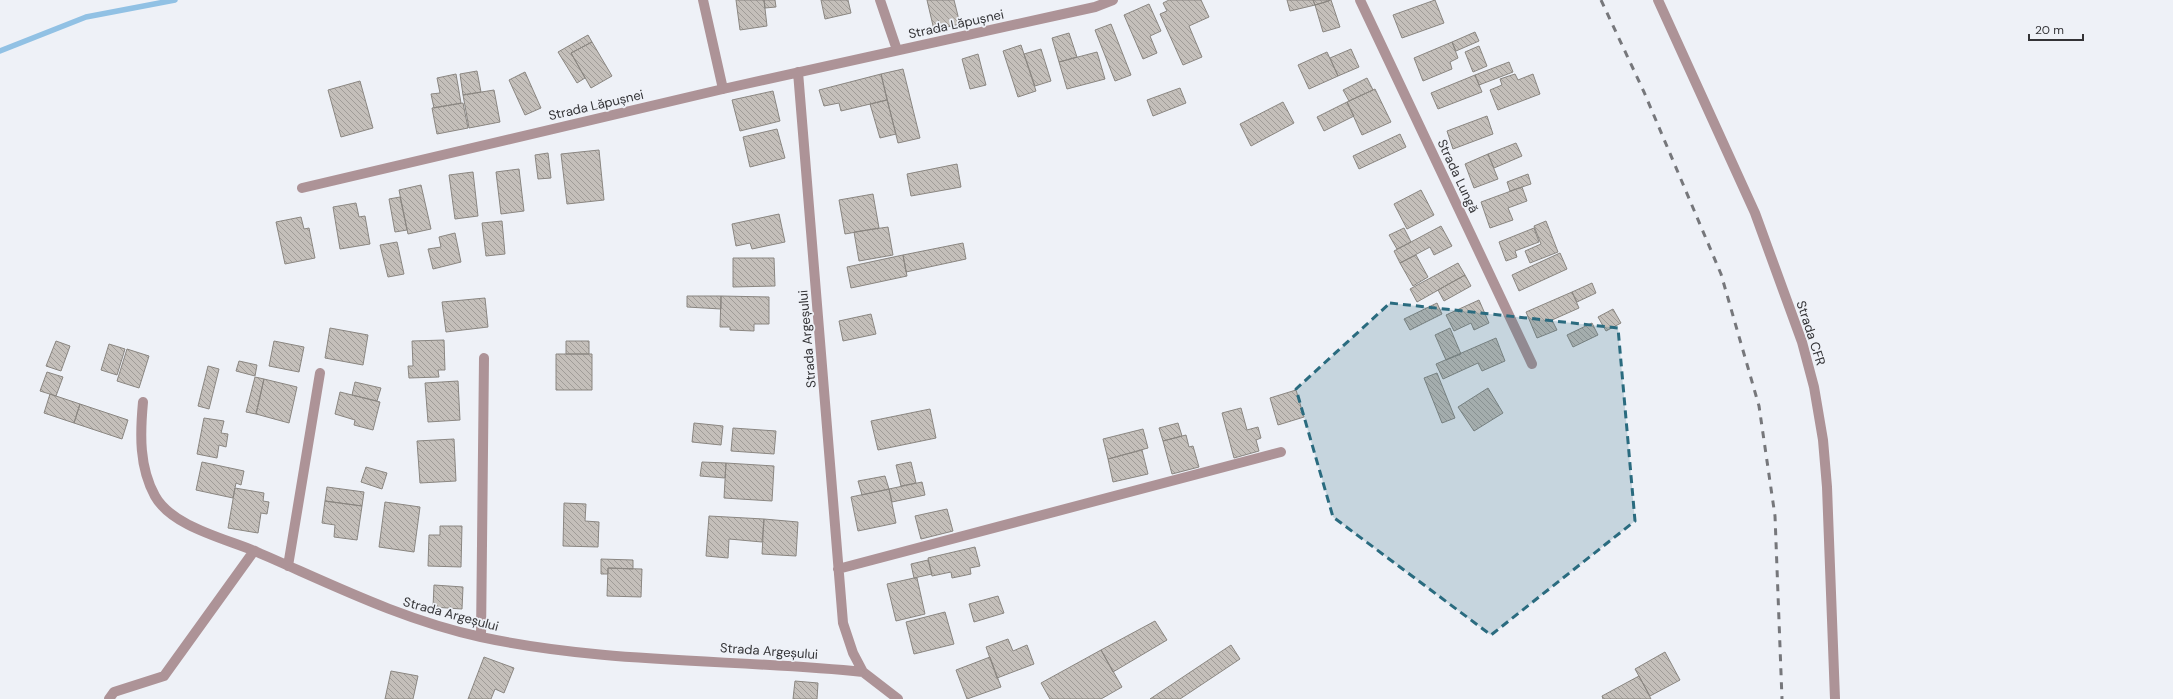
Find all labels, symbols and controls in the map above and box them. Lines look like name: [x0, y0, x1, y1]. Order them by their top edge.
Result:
street label: Strada Lăpușnei: [907, 6, 1005, 42]
scale bar: [2029, 16, 2083, 42]
text: 20 m: [2035, 22, 2064, 38]
street label: Strada Lăpușnei: [547, 86, 645, 124]
street label: Strada Lungă: [1434, 136, 1482, 216]
street label: Strada Argeșului: [794, 289, 820, 389]
street label: Strada CFR: [1793, 298, 1830, 368]
street label: Strada Argeșului: [401, 593, 501, 635]
street label: Strada Argeșului: [719, 639, 819, 663]

